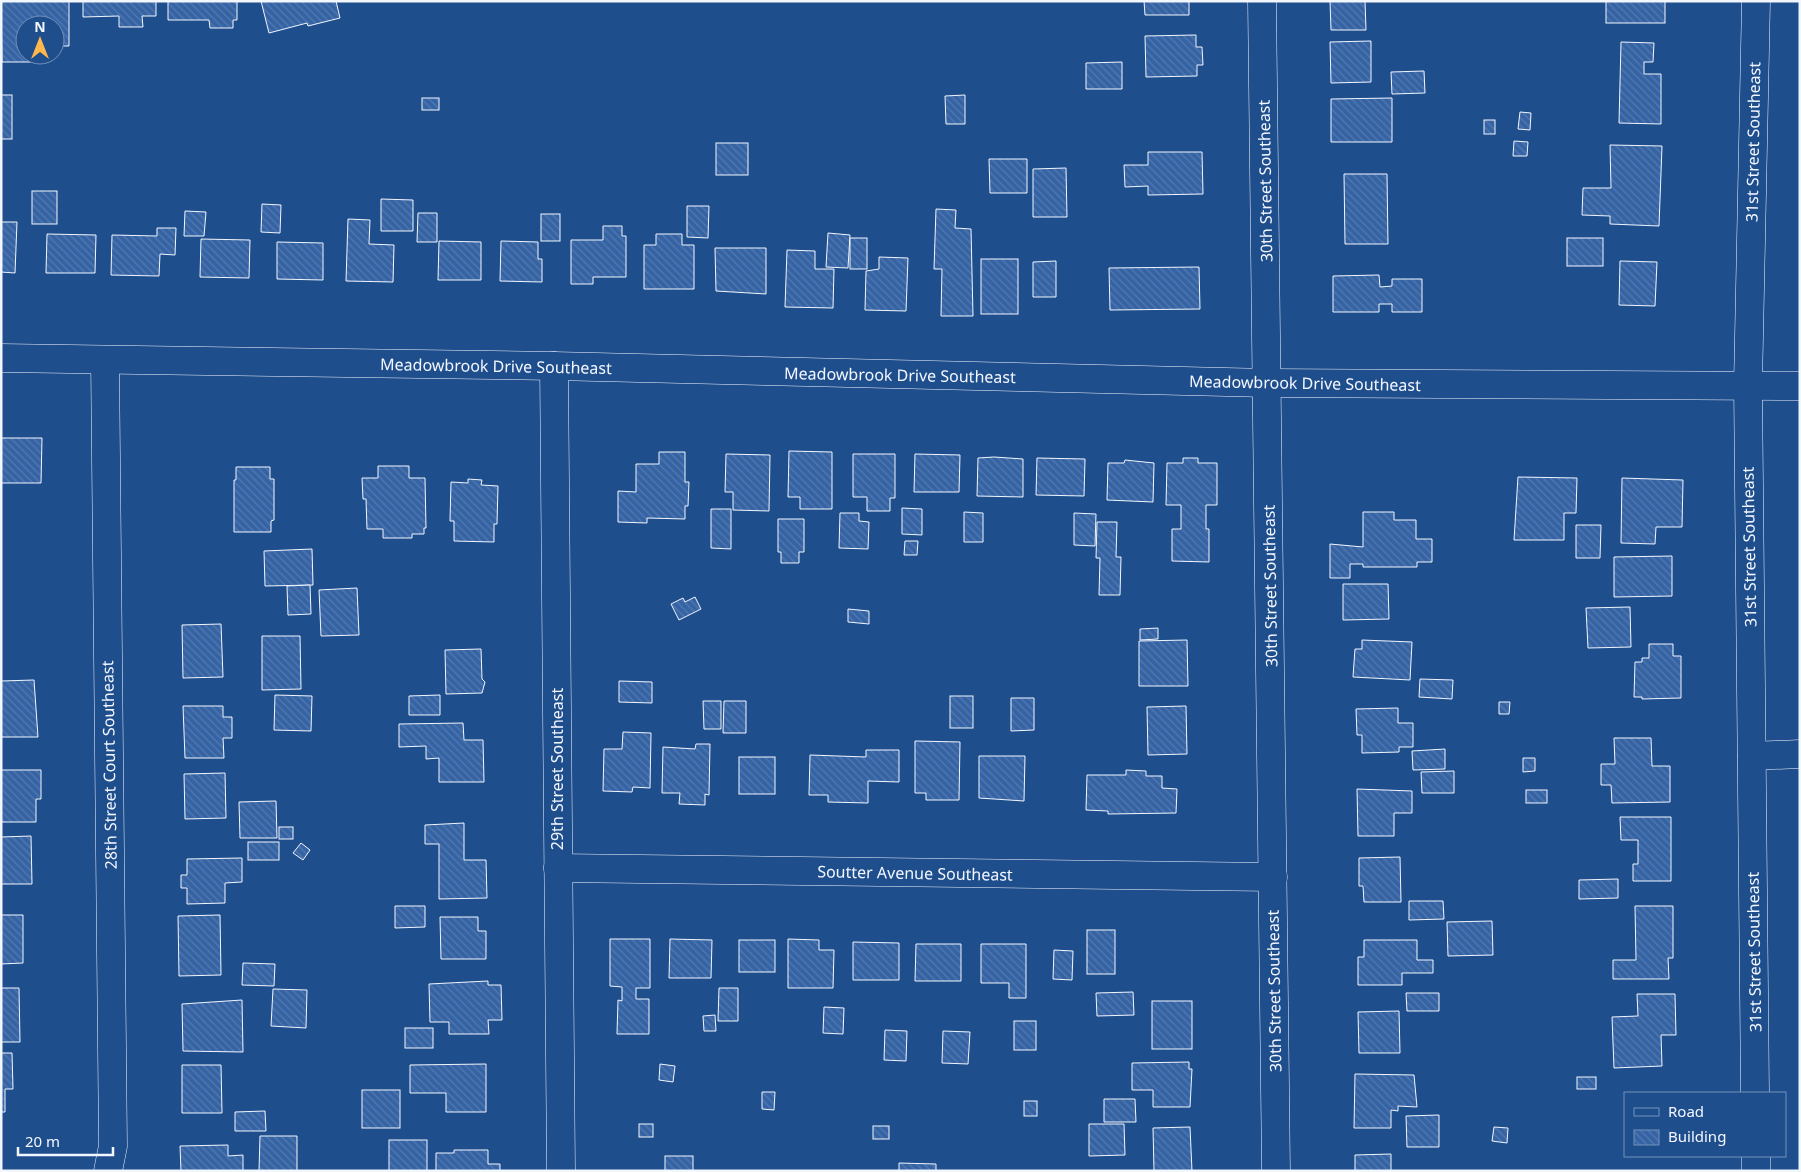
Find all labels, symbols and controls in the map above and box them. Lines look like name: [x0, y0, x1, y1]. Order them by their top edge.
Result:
north arrow: [15, 15, 65, 65]
text: N: [34, 17, 46, 36]
street label: 31st Street Southeast: [1741, 62, 1765, 222]
street label: 30th Street Southeast: [1253, 99, 1277, 262]
street label: Meadowbrook Drive Southeast: [380, 353, 612, 379]
street label: Meadowbrook Drive Southeast: [784, 362, 1016, 388]
street label: Meadowbrook Drive Southeast: [1189, 370, 1421, 396]
street label: 31st Street Southeast: [1737, 467, 1761, 627]
street label: 30th Street Southeast: [1258, 504, 1282, 667]
street label: 28th Street Court Southeast: [96, 660, 122, 869]
street label: 29th Street Southeast: [546, 688, 568, 850]
street label: Soutter Avenue Southeast: [817, 860, 1013, 886]
street label: 31st Street Southeast: [1742, 872, 1766, 1032]
street label: 30th Street Southeast: [1262, 909, 1286, 1072]
legend: [1624, 1092, 1786, 1157]
text: Road: [1668, 1101, 1704, 1121]
scale bar: [18, 1124, 112, 1156]
text: Building: [1668, 1126, 1726, 1146]
text: 20 m: [25, 1131, 60, 1151]

